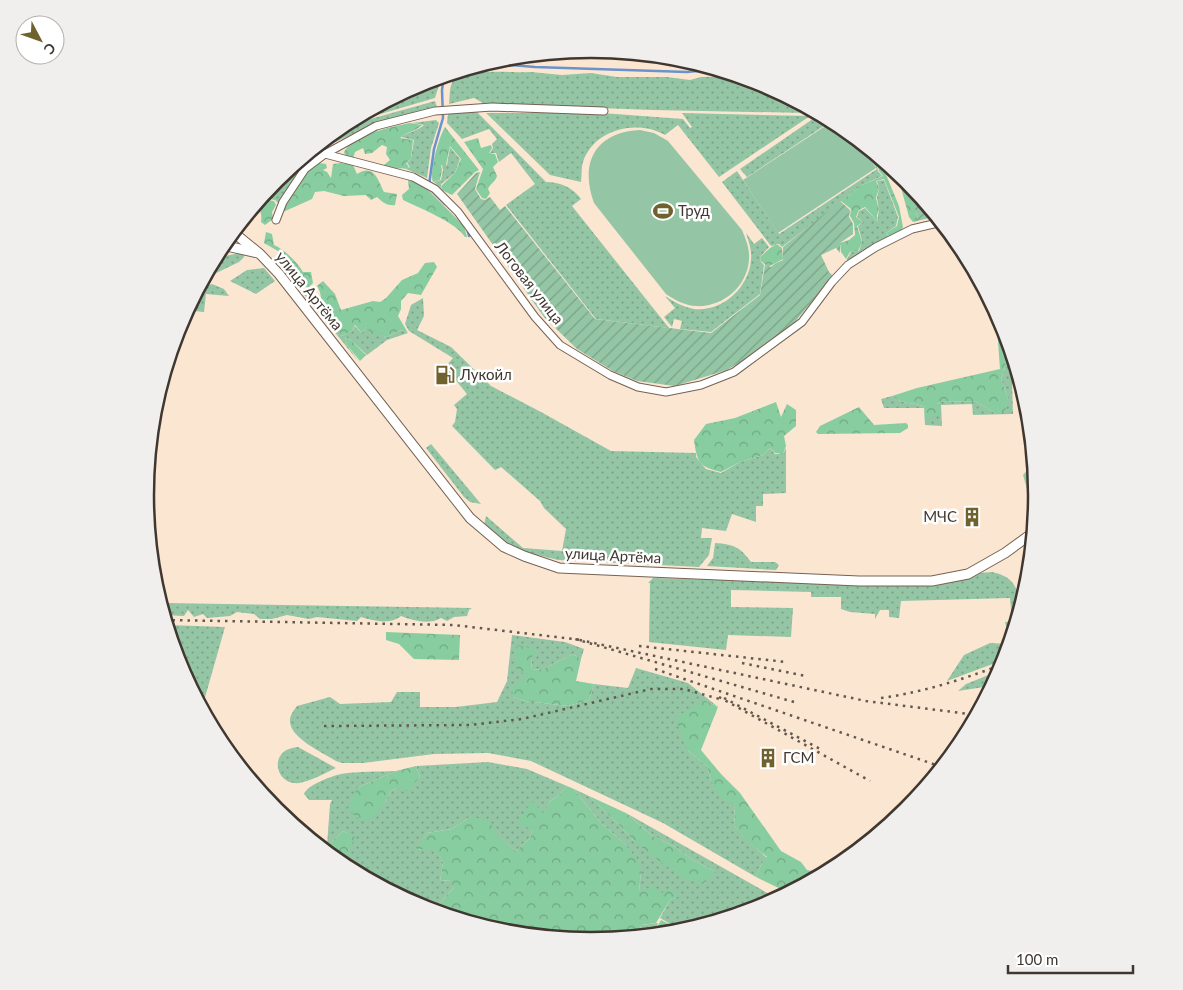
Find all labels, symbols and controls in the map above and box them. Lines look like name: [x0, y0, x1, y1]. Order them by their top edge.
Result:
north arrow: [15, 15, 65, 65]
text: С: [40, 40, 60, 58]
sports icon: Труд: [652, 200, 674, 222]
place label: Труд: [678, 201, 710, 219]
street label: Логовая улица: [491, 236, 568, 328]
street label: улица Артёма: [272, 247, 347, 333]
fuel station icon: Лукойл: [434, 364, 456, 386]
place label: Лукойл: [459, 365, 512, 383]
building icon: МЧС: [961, 506, 983, 528]
place label: МЧС: [923, 507, 957, 525]
street label: улица Артёма: [564, 543, 662, 567]
building icon: ГСМ: [757, 747, 779, 769]
place label: ГСМ: [783, 748, 815, 766]
scale bar: [1008, 942, 1133, 974]
text: 100 m: [1016, 950, 1058, 968]

